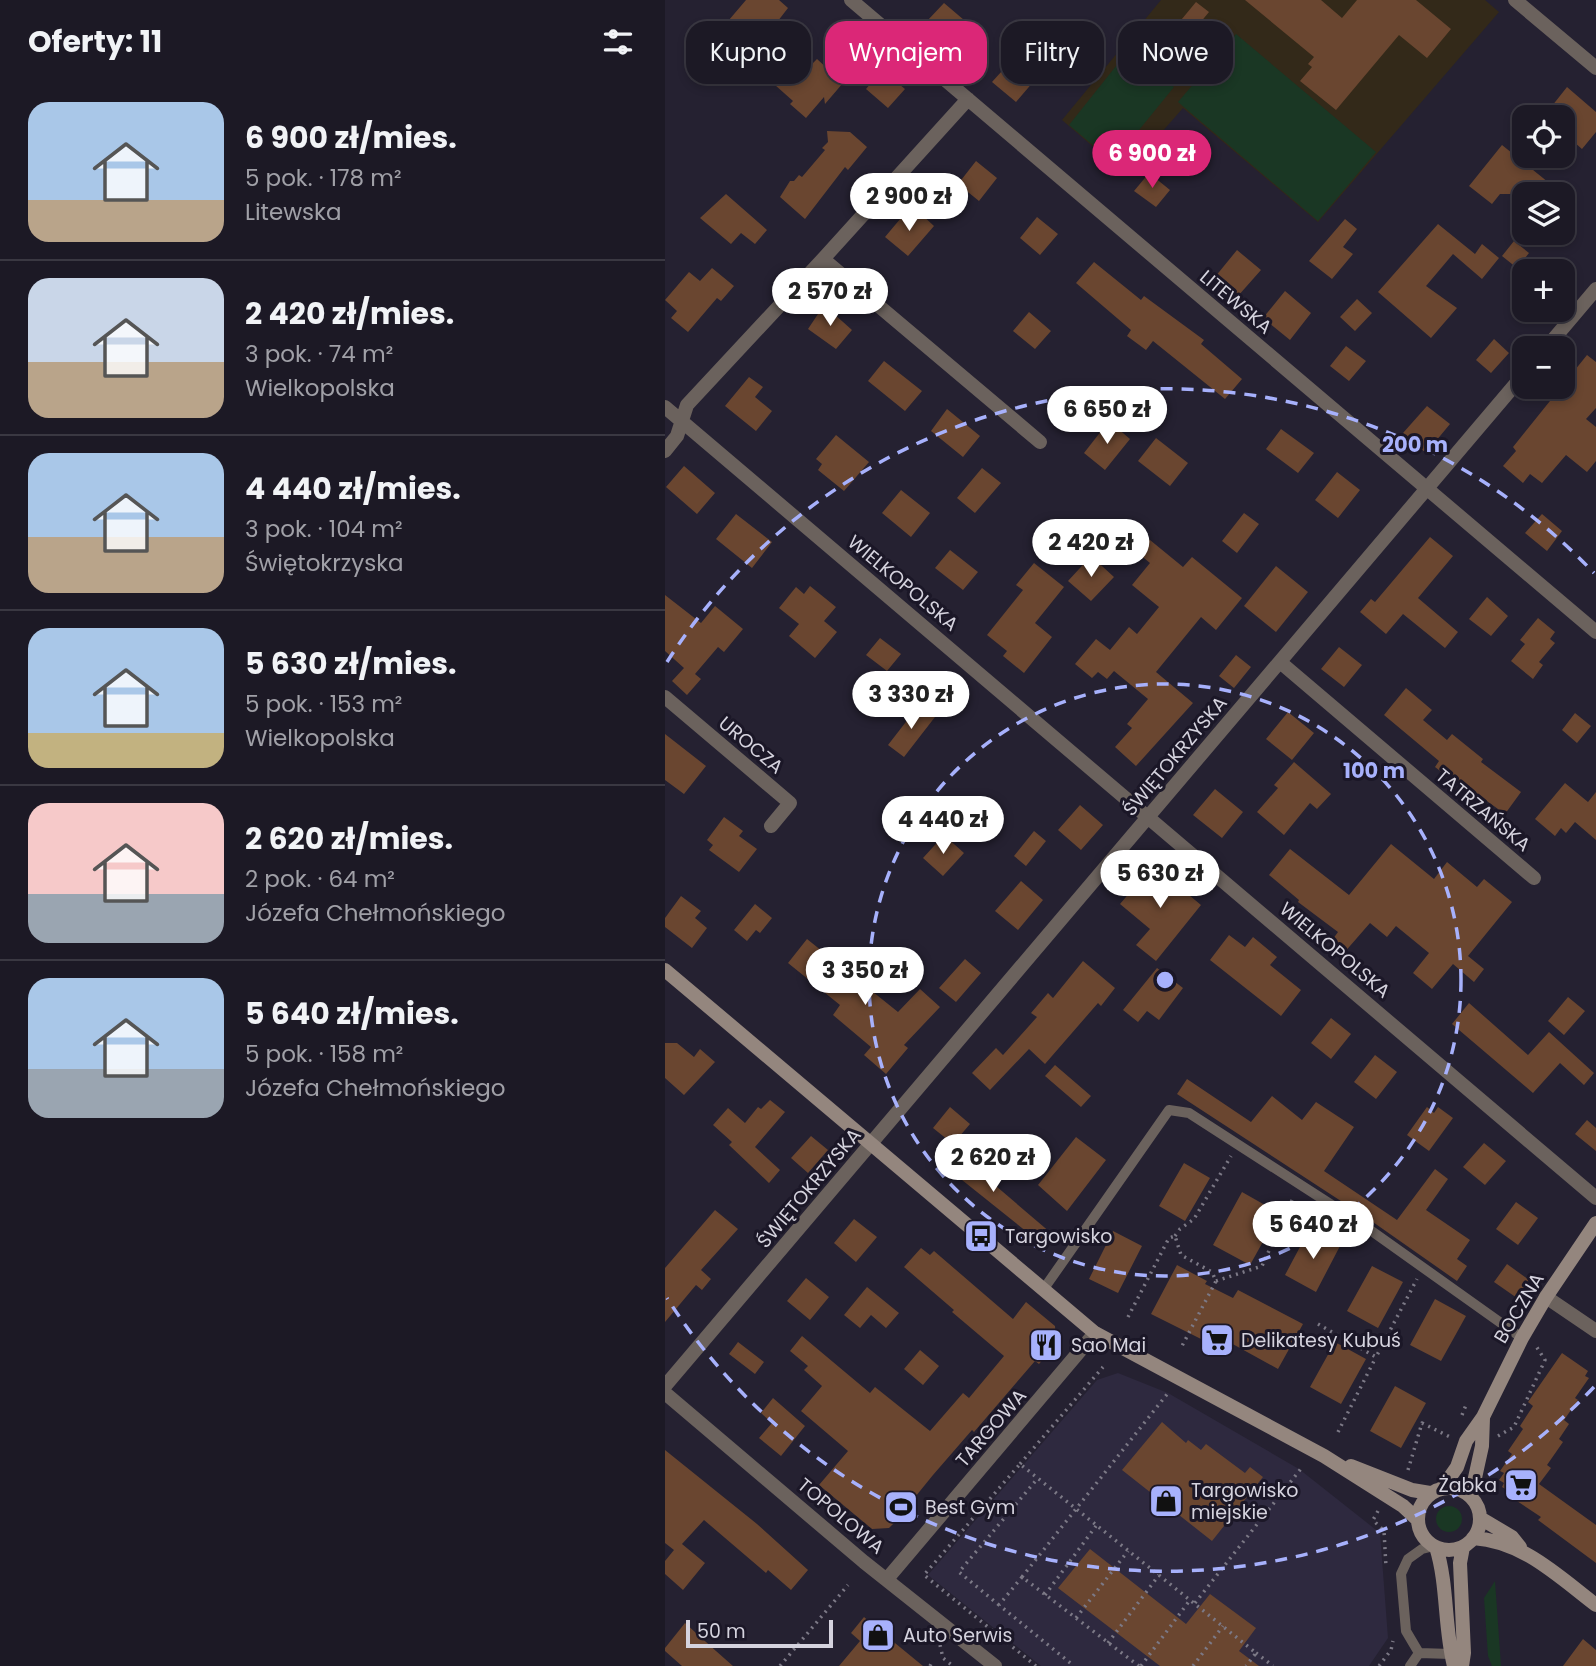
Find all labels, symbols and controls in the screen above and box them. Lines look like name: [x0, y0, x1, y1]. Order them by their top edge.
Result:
text: Oferty: 11: [28, 20, 162, 63]
chip: Kupno: [686, 21, 811, 84]
chip: Wynajem: [825, 21, 987, 84]
chip: Filtry: [1001, 21, 1104, 84]
chip: Nowe: [1118, 21, 1233, 84]
icon: filters: [599, 23, 637, 61]
map controls: [1512, 105, 1575, 399]
button: locate: [1512, 105, 1575, 168]
text: 6 900 zł/mies.: [245, 116, 457, 159]
icon: home: [84, 130, 168, 214]
pin: 6 900 zł: [1080, 130, 1224, 190]
text: 6 900 zł: [1108, 137, 1196, 169]
text: 5 pok. · 178 m²: [245, 162, 402, 194]
pin: 2 900 zł: [837, 174, 981, 233]
text: 2 900 zł: [866, 180, 952, 212]
button: layers: [1512, 182, 1575, 245]
text: Litewska: [245, 196, 342, 228]
button: +: [1512, 259, 1575, 322]
street label: LITEWSKA: [1194, 264, 1278, 340]
pin: 2 570 zł: [758, 268, 902, 328]
text: 2 570 zł: [788, 275, 872, 307]
text: 2 420 zł/mies.: [245, 292, 454, 335]
icon: home: [84, 306, 168, 390]
button: −: [1512, 336, 1575, 399]
text: 3 pok. · 74 m²: [245, 338, 393, 370]
text: Wielkopolska: [245, 372, 395, 404]
pin: 6 650 zł: [1035, 386, 1179, 446]
text: 6 650 zł: [1063, 393, 1151, 425]
text: 200 m: [1382, 430, 1448, 459]
text: 4 440 zł/mies.: [245, 467, 461, 510]
icon: home: [84, 481, 168, 565]
text: 3 pok. · 104 m²: [245, 513, 402, 545]
pin: 2 420 zł: [1019, 520, 1163, 579]
text: 2 420 zł: [1048, 526, 1134, 558]
street label: WIELKOPOLSKA: [842, 529, 964, 637]
text: Świętokrzyska: [245, 547, 404, 579]
text: 5 630 zł/mies.: [245, 642, 456, 685]
icon: home: [84, 656, 168, 740]
pin: 3 330 zł: [839, 672, 983, 731]
text: 3 330 zł: [868, 678, 954, 710]
text: 5 pok. · 153 m²: [245, 688, 402, 720]
street label: ŚWIĘTOKRZYSKA: [1117, 690, 1233, 822]
street label: UROCZA: [713, 710, 789, 780]
text: Wielkopolska: [245, 722, 395, 754]
text: 100 m: [1343, 756, 1405, 785]
street label: TATRZAŃSKA: [1430, 762, 1537, 858]
pin: 4 440 zł: [871, 796, 1015, 856]
text: 4 440 zł: [898, 803, 988, 835]
text: 2 620 zł/mies.: [245, 817, 453, 860]
icon: home: [84, 831, 168, 915]
pin: 5 630 zł: [1088, 850, 1232, 910]
text: 5 630 zł: [1116, 857, 1204, 889]
text: 2 pok. · 64 m²: [245, 863, 395, 895]
street label: WIELKOPOLSKA: [1274, 896, 1396, 1004]
text: Józefa Chełmońskiego: [245, 897, 506, 929]
pin: 3 350 zł: [793, 948, 937, 1007]
text: 3 350 zł: [822, 954, 908, 986]
centre of rings: [1153, 968, 1177, 992]
text: 5 640 zł/mies.: [245, 992, 459, 1035]
icon: home: [84, 1006, 168, 1090]
text: 5 pok. · 158 m²: [245, 1038, 403, 1070]
text: Józefa Chełmońskiego: [245, 1072, 506, 1104]
street label: ŚWIĘTOKRZYSKA: [751, 1122, 867, 1254]
pin: 2 620 zł: [921, 1134, 1065, 1194]
text: 2 620 zł: [951, 1141, 1035, 1173]
pin: 5 640 zł: [1241, 1202, 1385, 1261]
text: 5 640 zł: [1269, 1208, 1357, 1240]
bus stop icon: Targowisko: [962, 1217, 1000, 1255]
place label: Targowisko: [1005, 1223, 1112, 1250]
street label: BOCZNA: [1487, 1268, 1551, 1348]
supermarket icon: Delikatesy Kubuś: [1198, 1321, 1236, 1359]
restaurant icon: Sao Mai: [1027, 1326, 1065, 1364]
place label: Delikatesy Kubuś: [1241, 1327, 1401, 1354]
place label: Sao Mai: [1071, 1332, 1146, 1359]
street label: TARGOWA: [949, 1383, 1033, 1473]
supermarket icon: Żabka: [1502, 1466, 1540, 1504]
street label: TOPOLOWA: [792, 1472, 890, 1560]
place label: Żabka: [1438, 1472, 1497, 1499]
place label: Targowisko miejskie: [1191, 1477, 1298, 1526]
shop icon: Targowisko miejskie: [1147, 1482, 1185, 1520]
sports icon: Best Gym: [882, 1488, 920, 1526]
place label: Best Gym: [925, 1494, 1015, 1521]
shop icon: Auto Serwis: [859, 1616, 897, 1654]
scale bar: [686, 1617, 833, 1649]
text: 50 m: [697, 1618, 746, 1645]
place label: Auto Serwis: [903, 1622, 1012, 1649]

